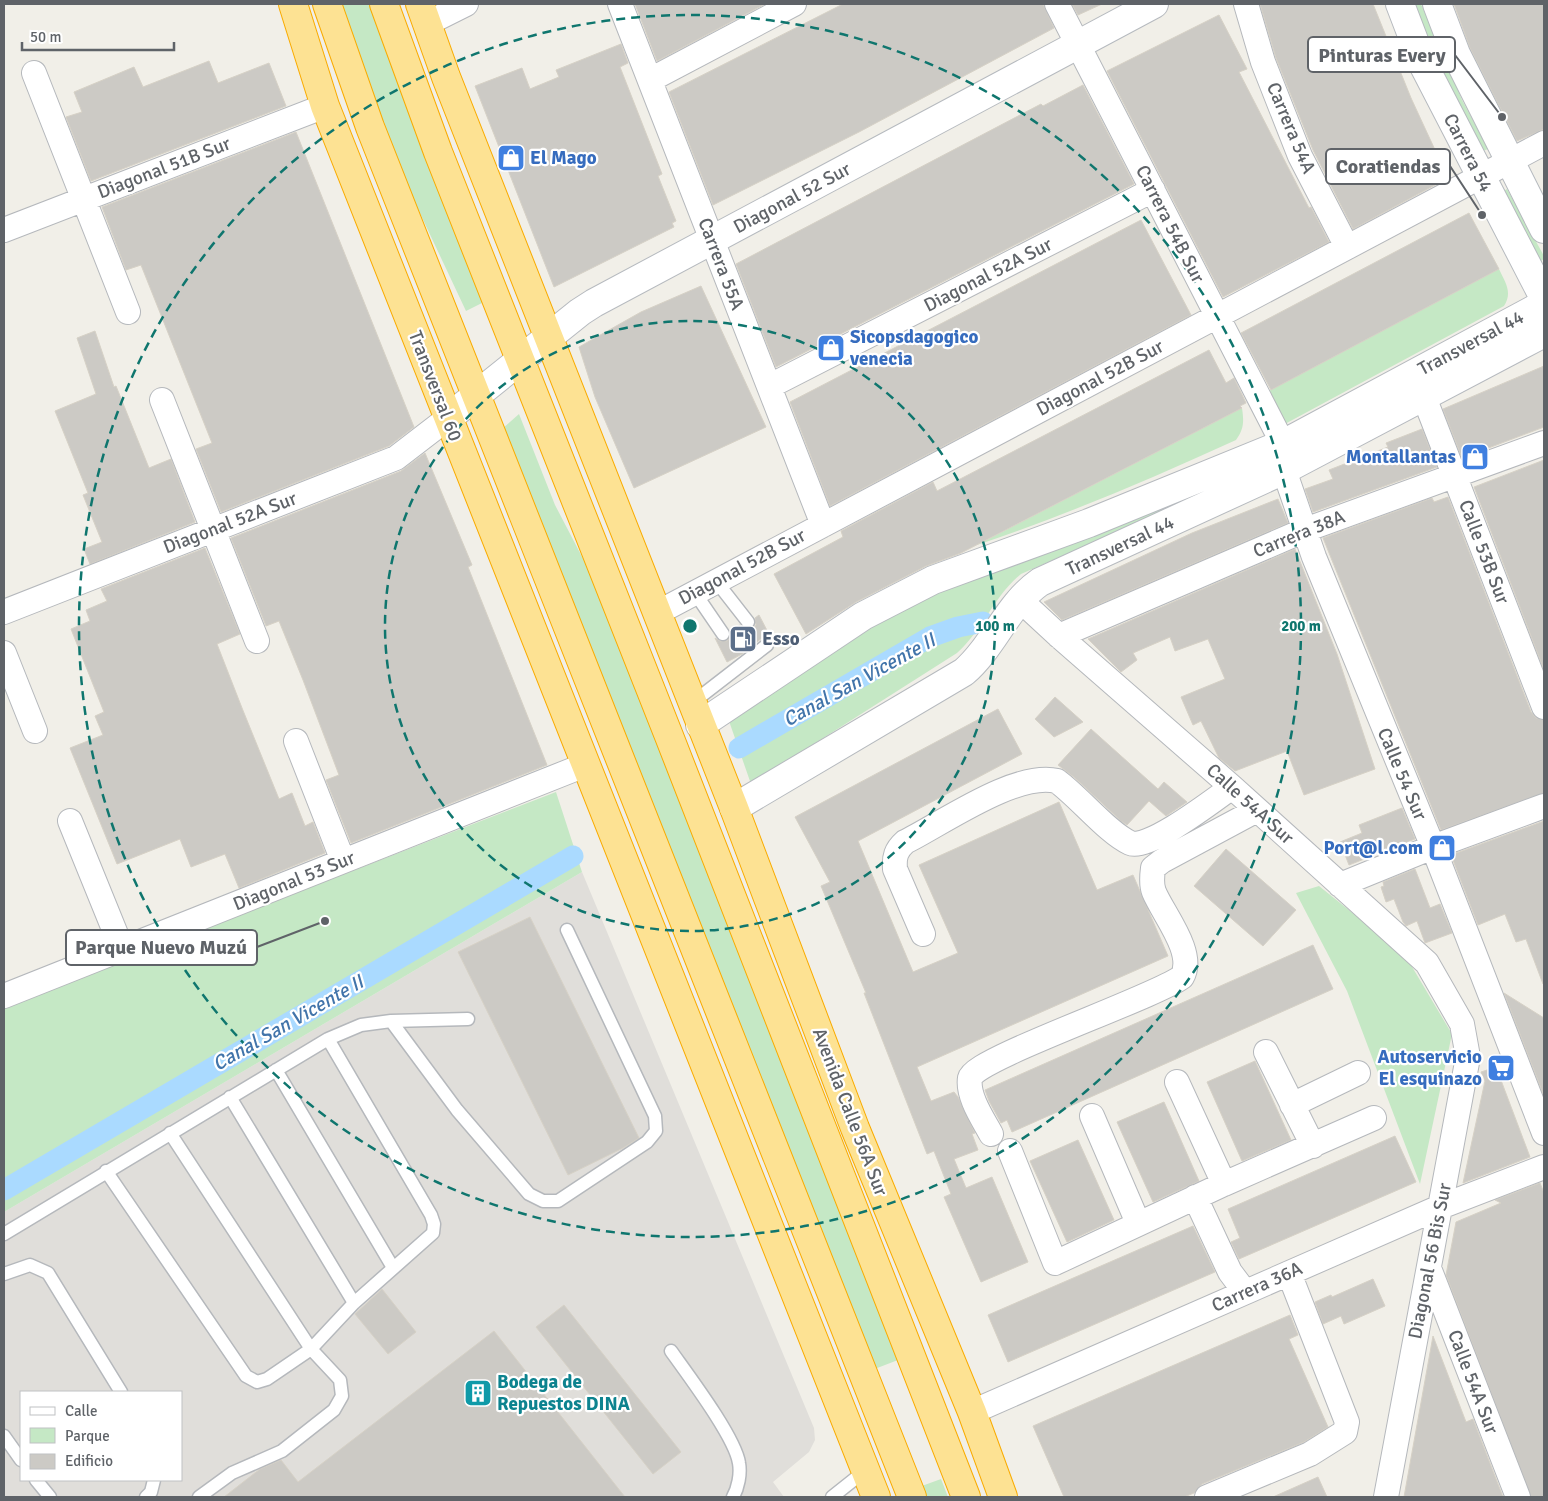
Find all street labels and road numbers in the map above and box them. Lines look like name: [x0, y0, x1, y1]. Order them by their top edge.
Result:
street label: Carrera 54A: [1261, 79, 1321, 178]
street label: Carrera 54: [1438, 110, 1498, 196]
street label: Diagonal 51B Sur: [94, 132, 234, 204]
street label: Diagonal 52 Sur: [729, 157, 855, 239]
street label: Carrera 54B Sur: [1130, 161, 1210, 287]
street label: Carrera 55A: [692, 214, 750, 314]
street label: Diagonal 52A Sur: [920, 232, 1056, 318]
street label: Transversal 44: [1414, 305, 1528, 381]
street label: Transversal 60: [403, 327, 467, 445]
street label: Diagonal 52B Sur: [1032, 334, 1168, 422]
street label: Diagonal 52A Sur: [160, 487, 300, 559]
street label: Calle 53B Sur: [1453, 497, 1515, 607]
street label: Carrera 38A: [1250, 505, 1349, 563]
street label: Transversal 44: [1062, 510, 1178, 582]
street label: Diagonal 52B Sur: [674, 523, 810, 611]
street label: Calle 54 Sur: [1372, 724, 1432, 824]
street label: Calle 54A Sur: [1201, 758, 1299, 850]
street label: Diagonal 53 Sur: [230, 846, 358, 916]
street label: Avenida Calle 56A Sur: [807, 1024, 893, 1200]
street label: Diagonal 56 Bis Sur: [1403, 1181, 1457, 1341]
street label: Carrera 36A: [1208, 1256, 1306, 1318]
street label: Calle 54A Sur: [1442, 1326, 1504, 1438]

